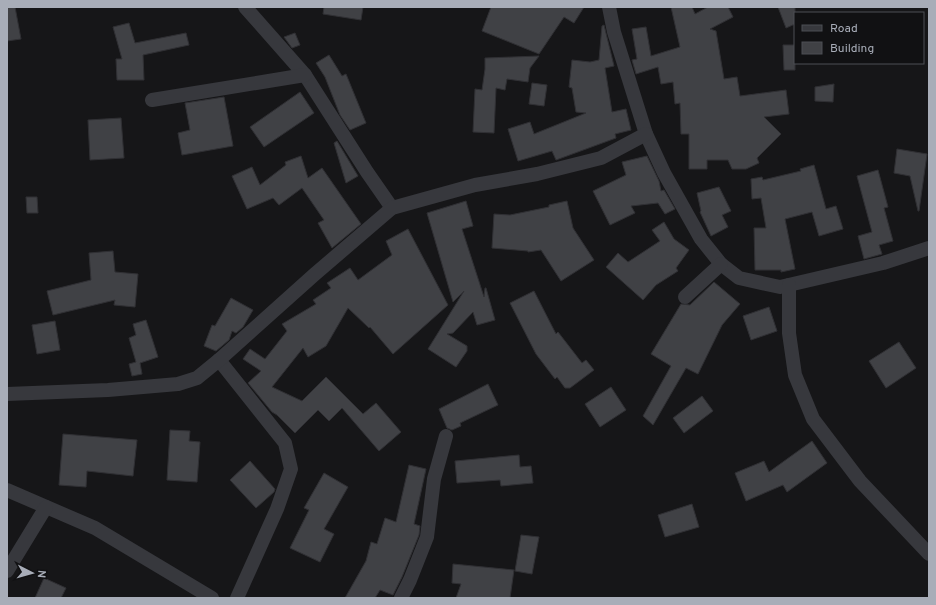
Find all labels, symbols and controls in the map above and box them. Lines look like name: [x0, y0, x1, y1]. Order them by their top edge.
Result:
legend: [794, 12, 924, 64]
text: Road: [830, 21, 858, 37]
text: Building: [830, 41, 874, 57]
north arrow: [12, 553, 52, 593]
text: N: [34, 569, 48, 579]

